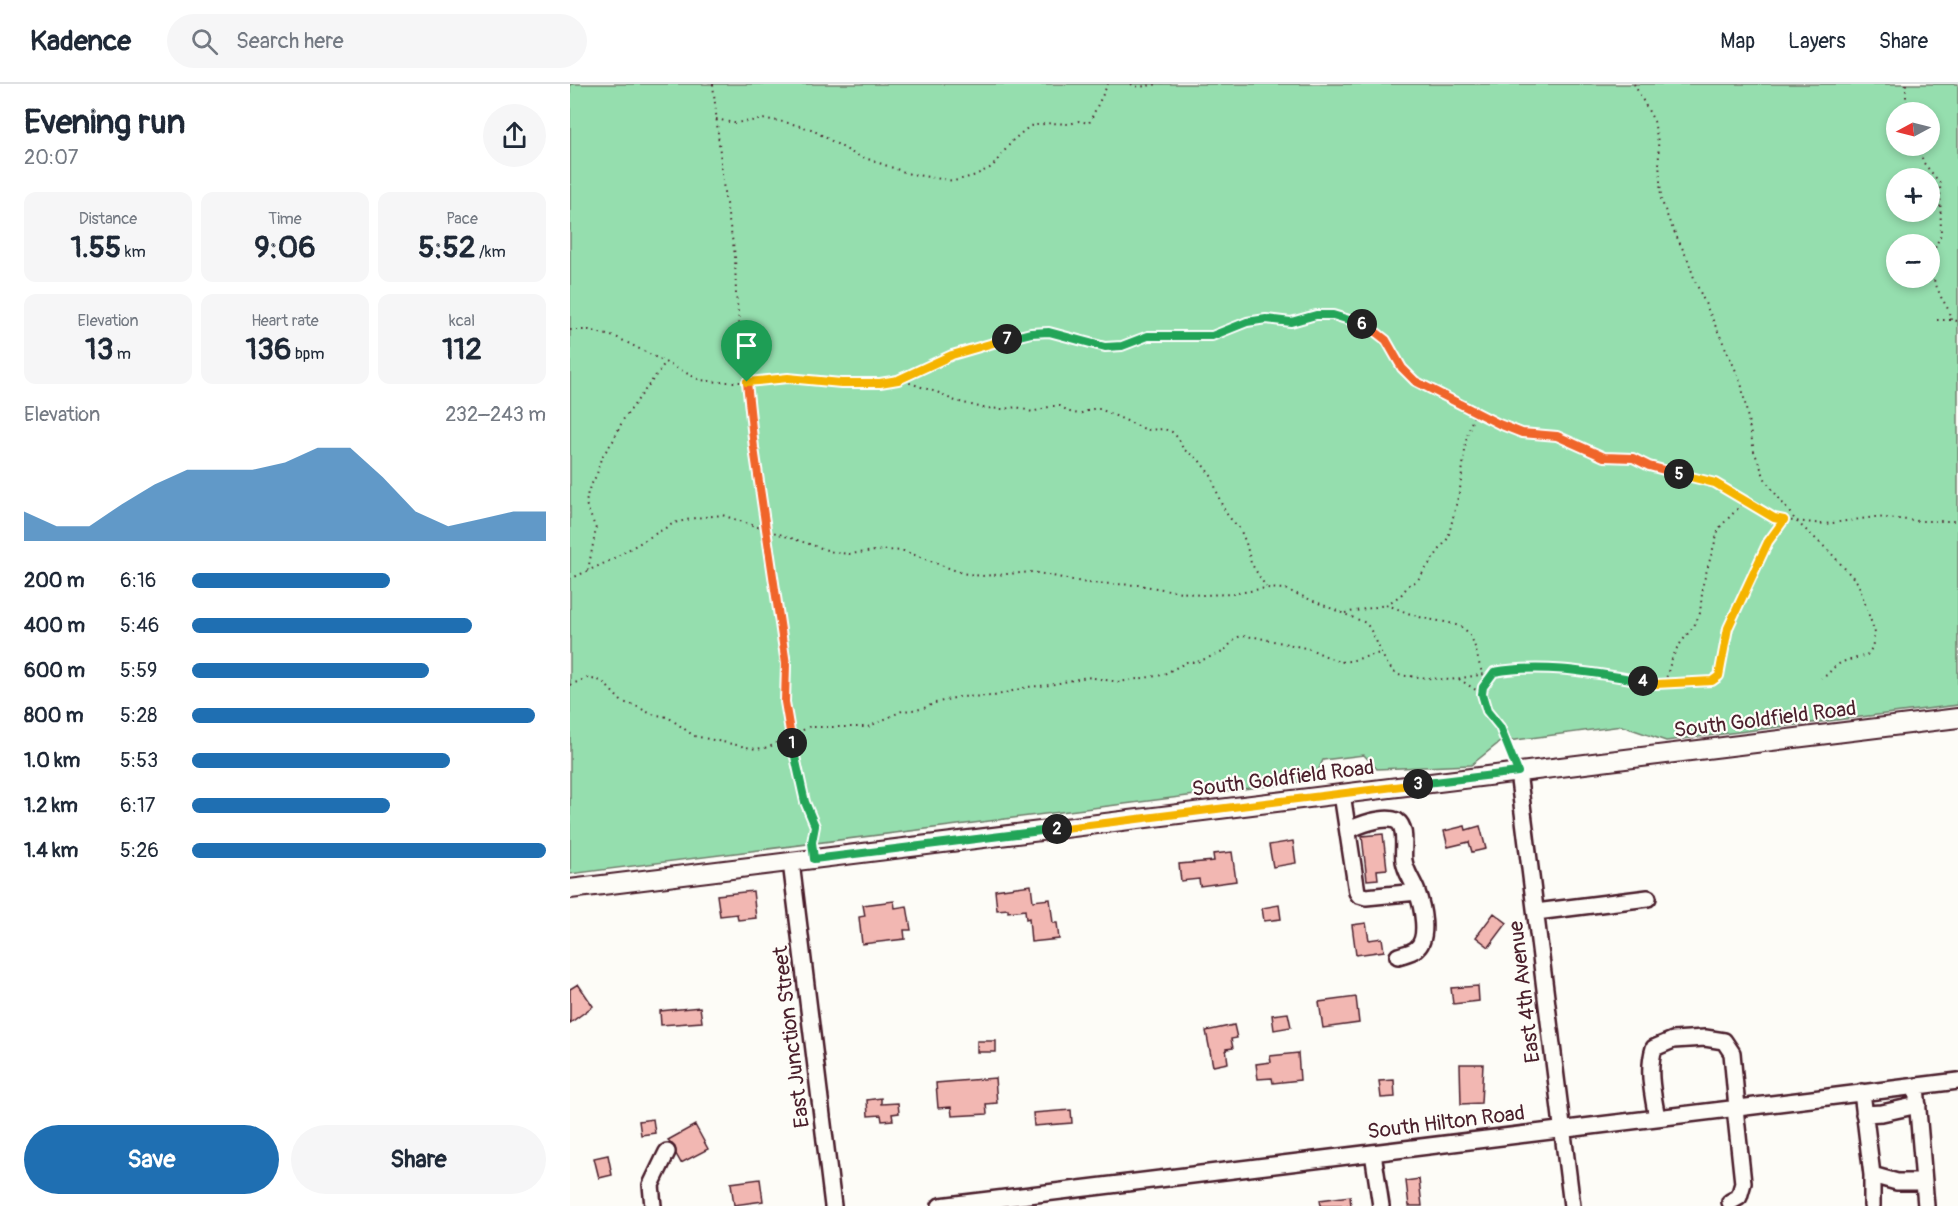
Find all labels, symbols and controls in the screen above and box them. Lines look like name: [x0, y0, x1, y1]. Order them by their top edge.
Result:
search box: [167, 14, 587, 68]
text: Kadence: [30, 24, 131, 59]
icon: search: [188, 25, 221, 58]
text: Search here: [236, 27, 343, 55]
text: Map: [1720, 28, 1755, 55]
text: Layers: [1788, 28, 1846, 55]
text: Share: [1879, 28, 1928, 55]
text: Evening run: [24, 102, 185, 143]
north arrow: [1886, 102, 1940, 156]
map controls: [1886, 102, 1940, 288]
button: share: [483, 104, 546, 167]
text: 20:07: [24, 145, 78, 170]
button: +: [1886, 168, 1940, 222]
text: Distance: [79, 209, 137, 229]
text: Time: [268, 209, 302, 229]
text: Pace: [446, 209, 478, 229]
text: 1.55: [70, 229, 121, 266]
text: 9:06: [254, 229, 316, 266]
text: 5:52: [418, 229, 476, 266]
button: −: [1886, 234, 1940, 288]
text: km: [121, 242, 146, 262]
text: /km: [476, 242, 506, 262]
pin: 6: [1347, 309, 1377, 339]
text: Elevation: [78, 311, 138, 331]
text: Heart rate: [251, 311, 319, 331]
text: kcal: [449, 311, 475, 331]
text: 6: [1357, 314, 1367, 334]
pin: [721, 320, 772, 382]
pin: 7: [992, 324, 1022, 354]
icon: arrive: [730, 329, 763, 362]
text: 7: [1003, 329, 1011, 349]
text: 13: [85, 331, 113, 368]
text: 136: [245, 331, 291, 368]
text: 112: [442, 331, 482, 368]
text: m: [113, 344, 131, 364]
text: bpm: [291, 344, 325, 364]
text: Elevation: [24, 402, 100, 427]
text: 232–243 m: [445, 402, 546, 427]
pin: 5: [1664, 459, 1694, 489]
text: 5: [1675, 464, 1683, 484]
text: 200 m: [24, 568, 85, 593]
text: 6:16: [120, 568, 156, 593]
text: 400 m: [24, 613, 85, 638]
text: 5:46: [120, 613, 159, 638]
text: 600 m: [24, 658, 85, 683]
text: 5:59: [120, 658, 157, 683]
pin: 4: [1628, 666, 1658, 696]
text: 4: [1638, 671, 1648, 691]
street label: South Goldfield Road: [1672, 695, 1858, 744]
text: 800 m: [24, 703, 84, 728]
text: 5:28: [120, 703, 157, 728]
pin: 1: [777, 728, 807, 758]
text: 1: [789, 733, 795, 753]
text: 1.0 km: [24, 748, 80, 773]
text: 5:53: [120, 748, 158, 773]
street label: South Goldfield Road: [1190, 754, 1376, 803]
pin: 3: [1403, 769, 1433, 799]
text: 3: [1414, 774, 1422, 794]
text: 1.2 km: [24, 793, 78, 818]
text: 6:17: [120, 793, 155, 818]
pin: 2: [1042, 814, 1072, 844]
text: 2: [1053, 819, 1061, 839]
text: 1.4 km: [24, 838, 78, 863]
text: 5:26: [120, 838, 159, 863]
street label: East 4th Avenue: [1502, 919, 1547, 1064]
street label: East Junction Street: [767, 944, 816, 1129]
street label: South Hilton Road: [1366, 1099, 1526, 1146]
button: Save: [24, 1125, 279, 1194]
button: Share: [291, 1125, 546, 1194]

